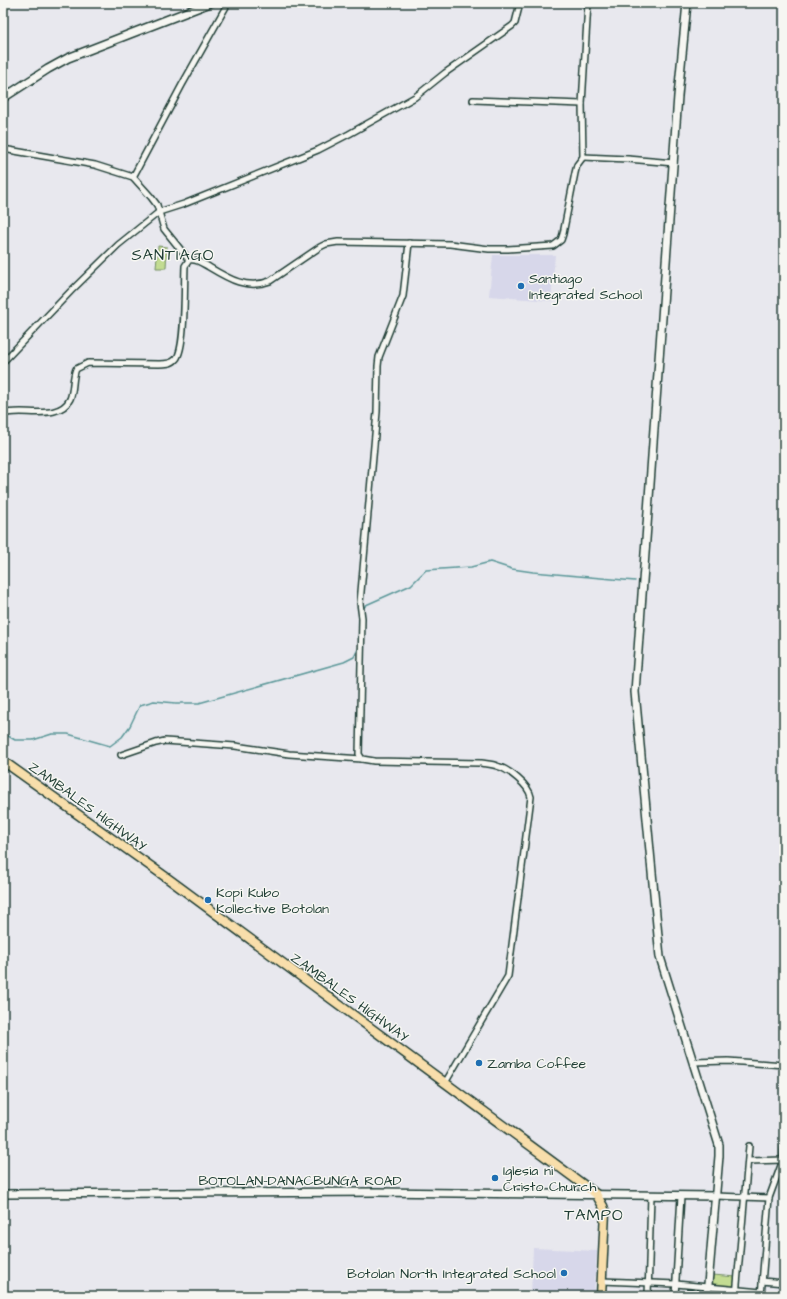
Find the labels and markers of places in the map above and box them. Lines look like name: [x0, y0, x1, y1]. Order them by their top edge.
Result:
place label: Santiago Integrated School: [529, 269, 642, 305]
marker: Santiago Integrated School: [516, 281, 526, 291]
place label: Kopi Kubo Kollective Botolan: [216, 883, 329, 919]
marker: Kopi Kubo Kollective Botolan: [203, 895, 213, 905]
place label: Zamba Coffee: [487, 1054, 587, 1074]
marker: Zamba Coffee: [474, 1058, 484, 1068]
place label: Iglesia ni Cristo Church: [503, 1161, 596, 1197]
marker: Iglesia ni Cristo Church: [490, 1173, 500, 1183]
place label: Botolan North Integrated School: [347, 1264, 556, 1284]
marker: Botolan North Integrated School: [559, 1268, 569, 1278]

